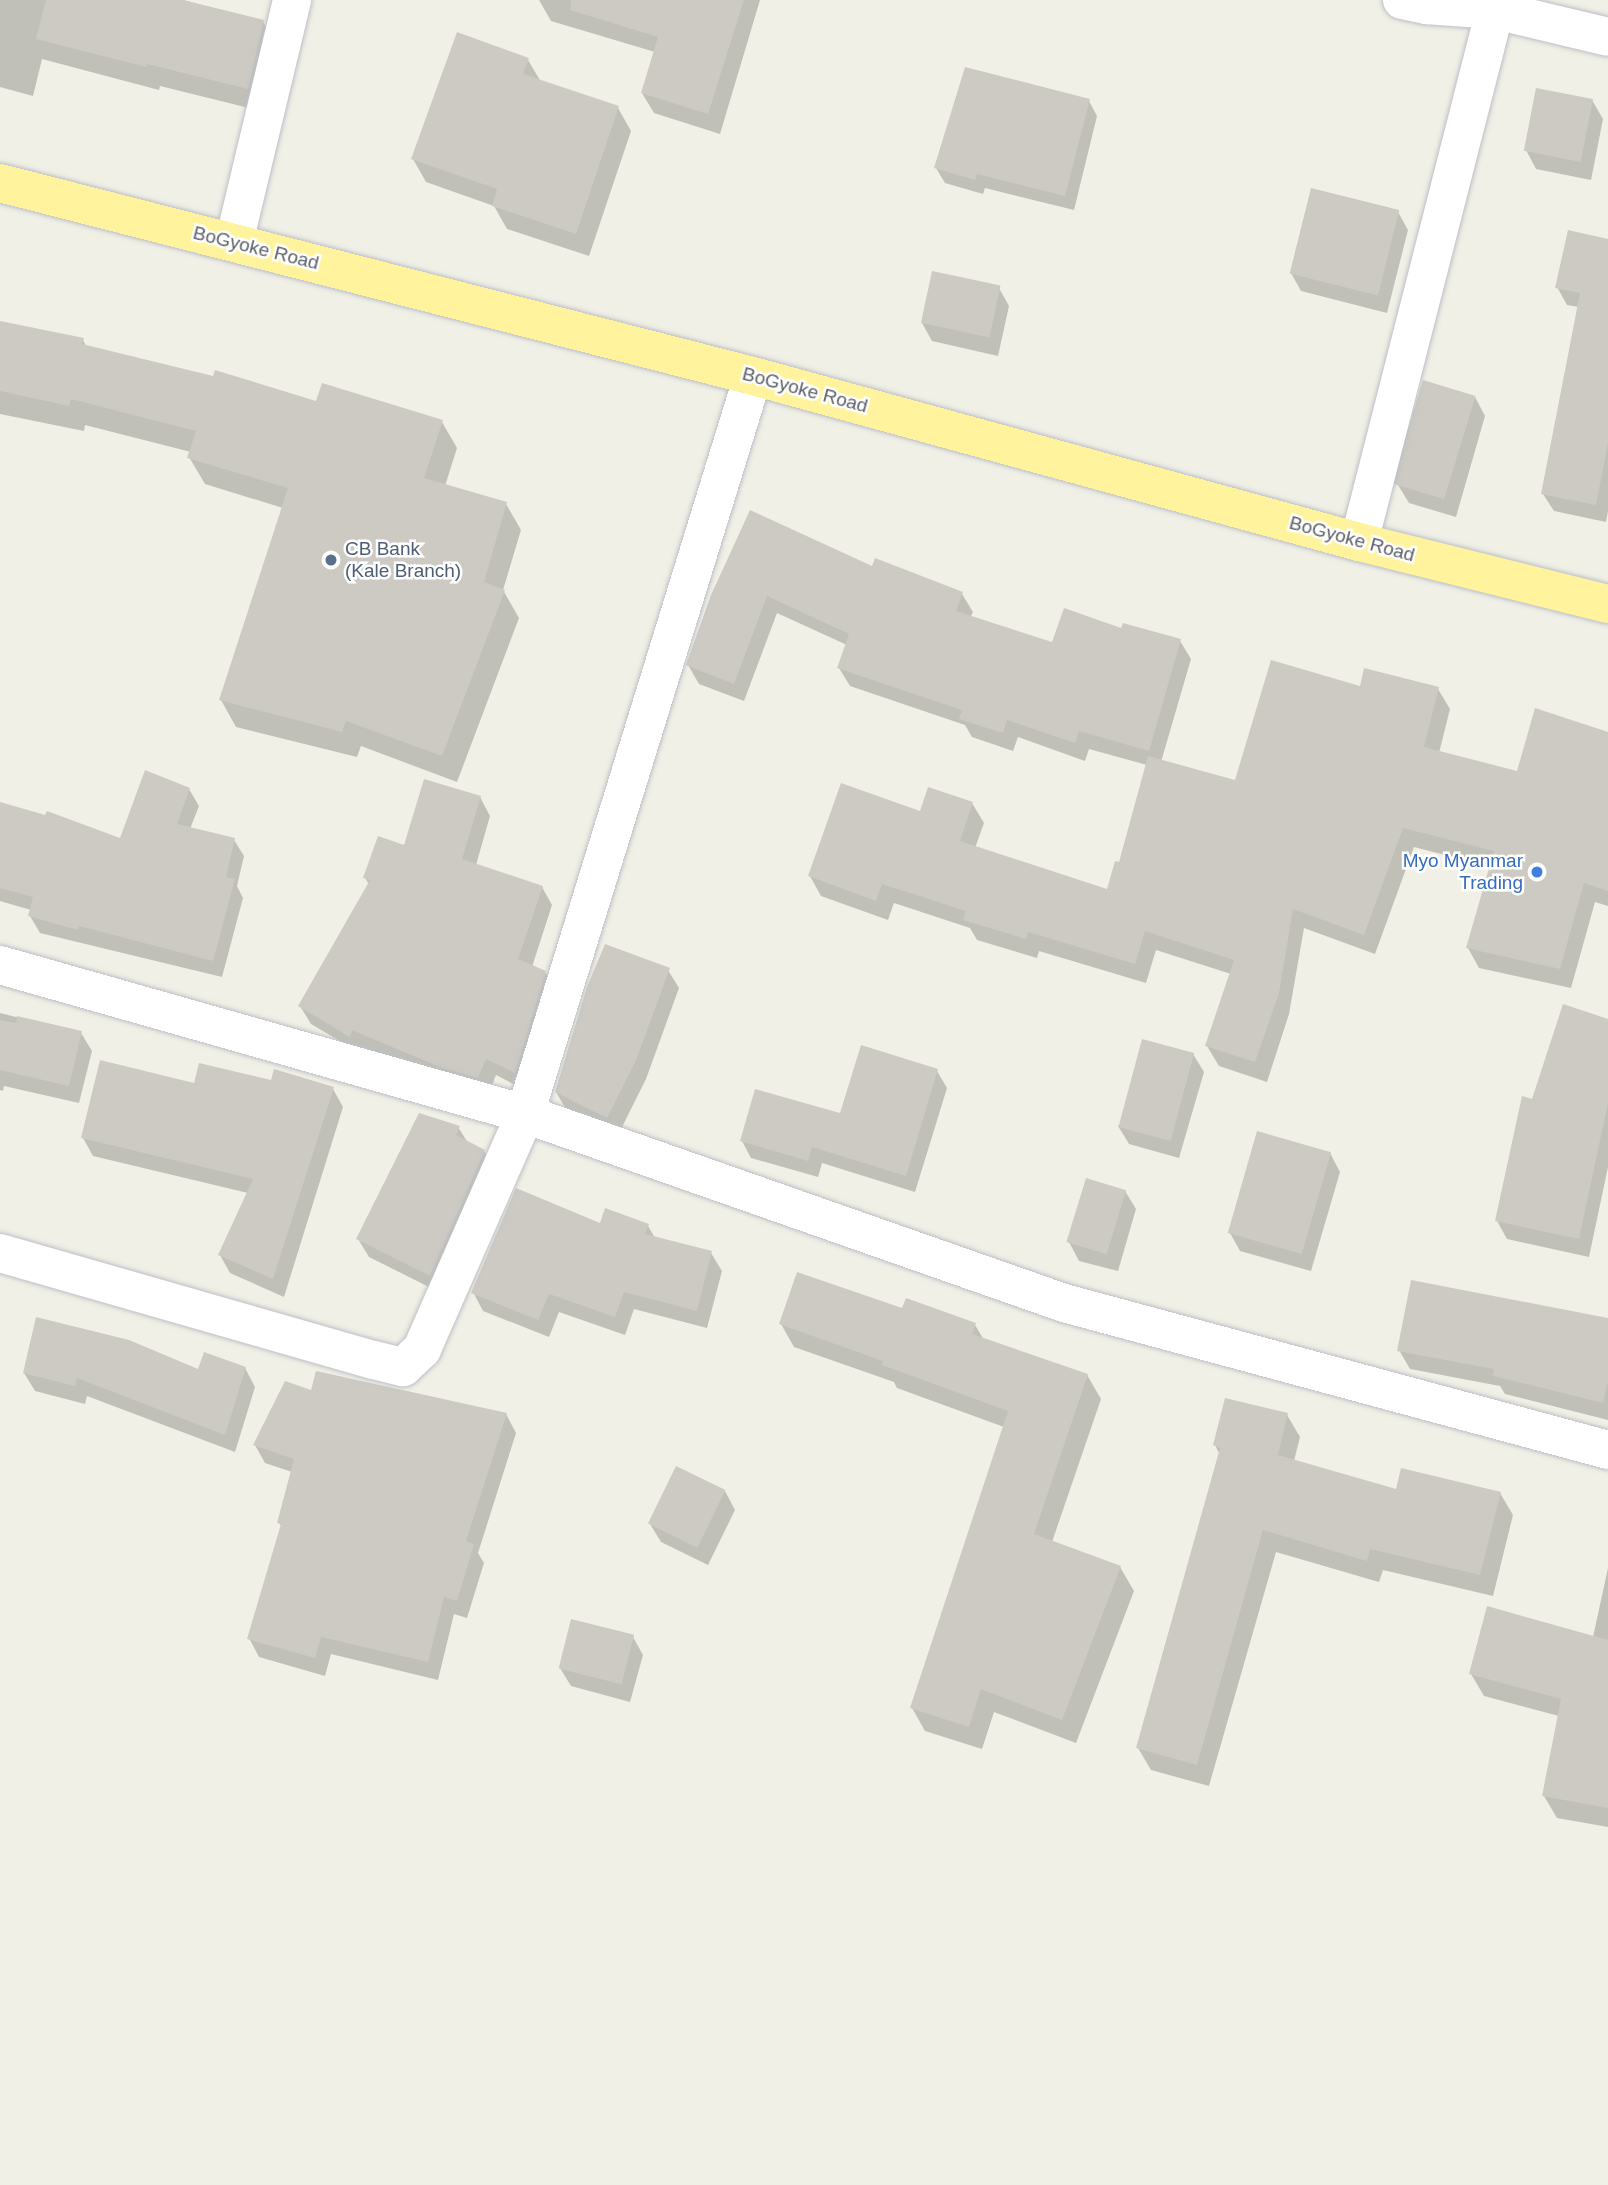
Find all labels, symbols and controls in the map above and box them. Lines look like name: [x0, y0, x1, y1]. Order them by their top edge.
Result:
street label: BoGyoke Road: [191, 221, 321, 275]
street label: BoGyoke Road: [740, 362, 870, 418]
street label: BoGyoke Road: [1287, 511, 1417, 567]
place label: CB Bank (Kale Branch): [345, 538, 461, 582]
marker: CB Bank (Kale Branch): [323, 552, 339, 568]
place label: Myo Myanmar Trading: [1403, 850, 1523, 894]
marker: Myo Myanmar Trading: [1529, 864, 1545, 880]

